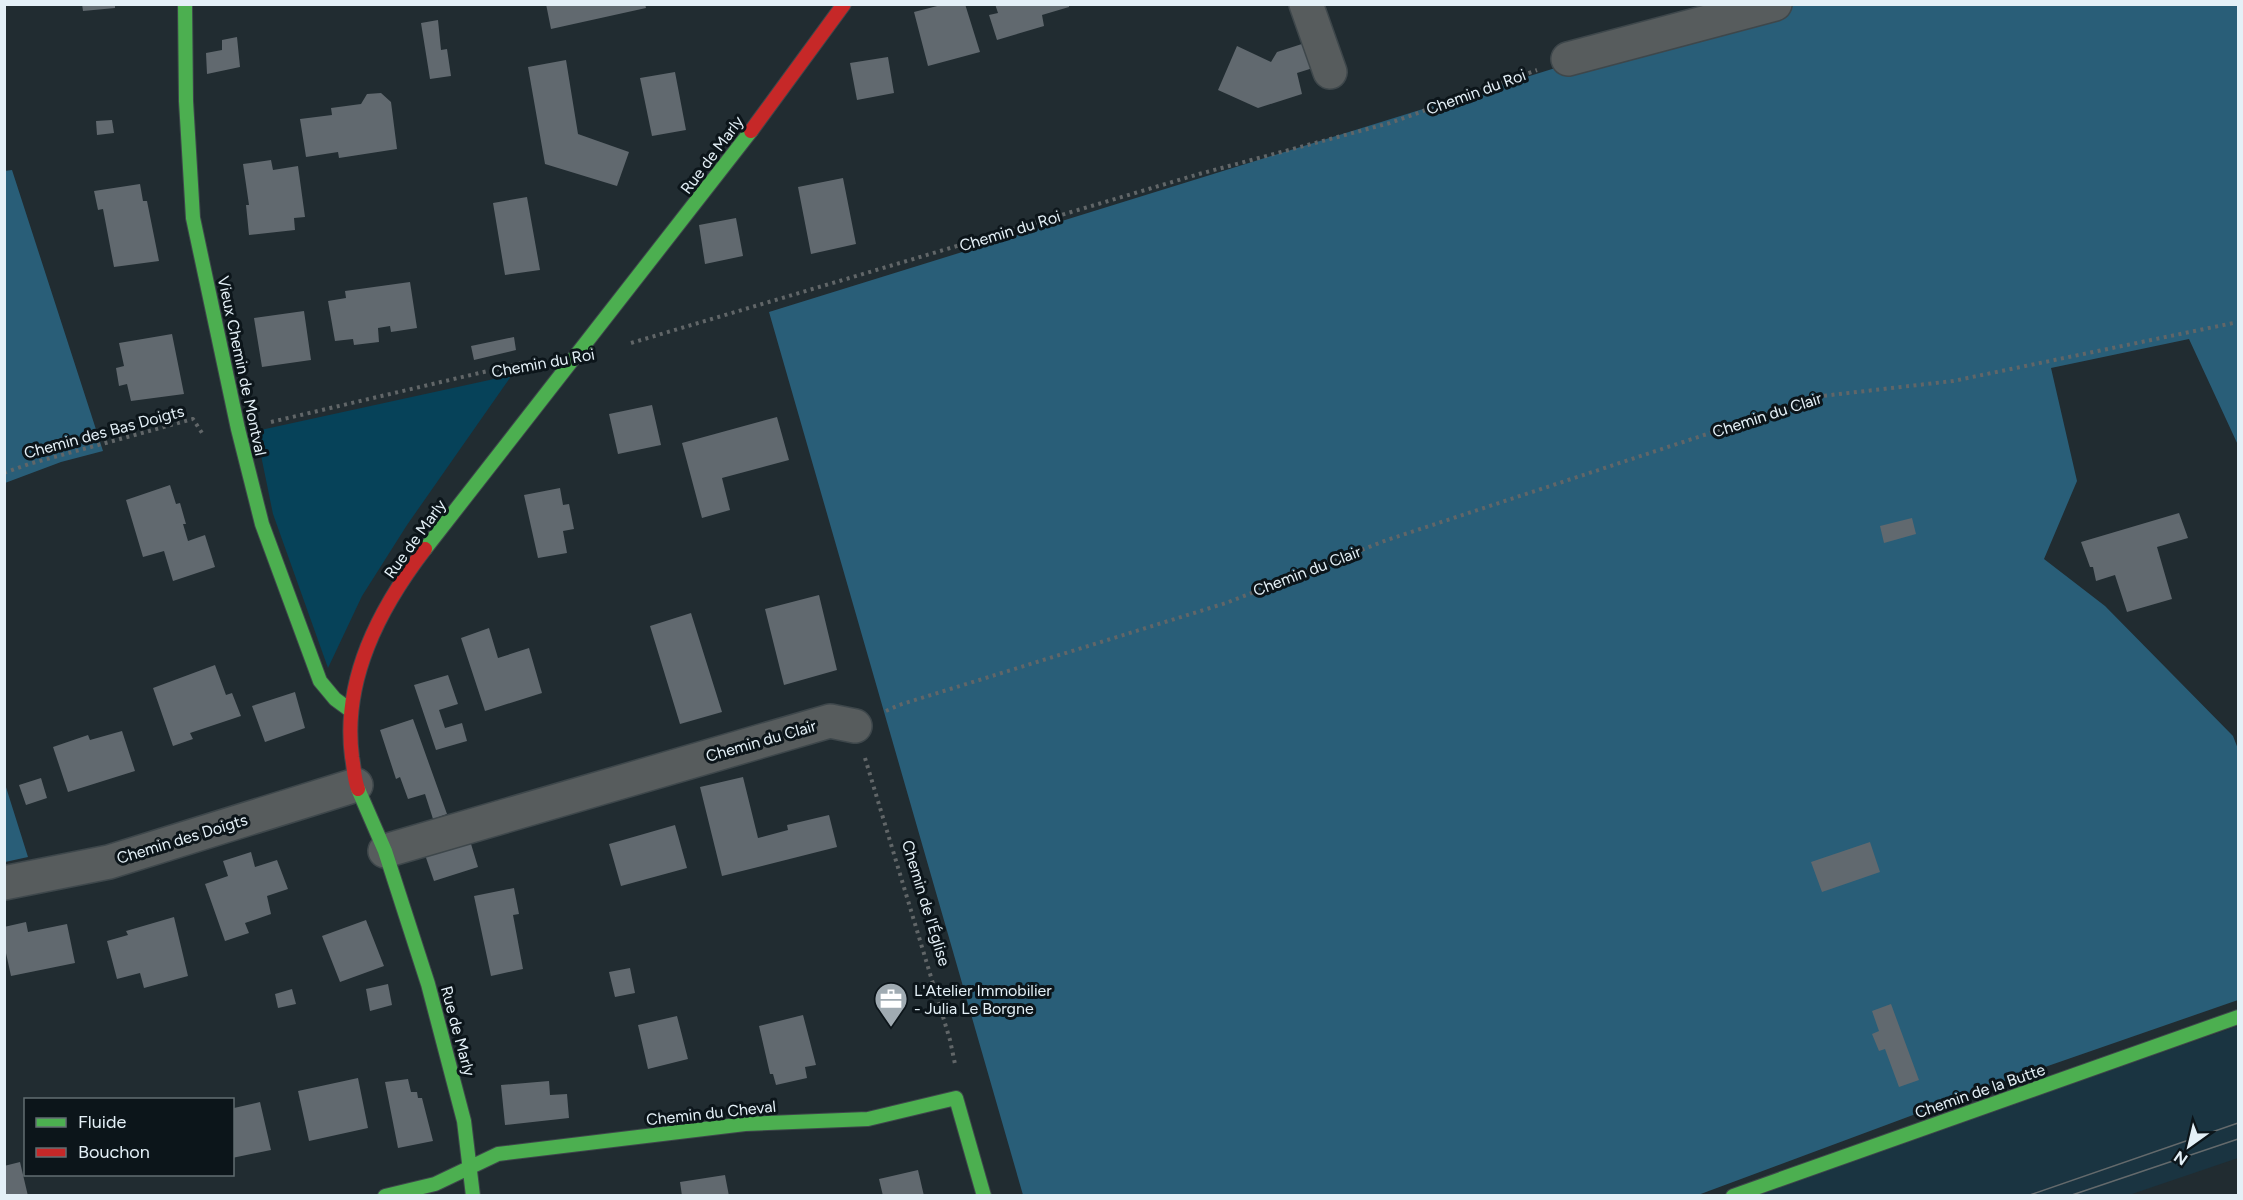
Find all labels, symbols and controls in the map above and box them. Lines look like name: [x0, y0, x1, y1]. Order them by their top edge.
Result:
street label: Chemin du Roi: [1424, 65, 1528, 119]
street label: Rue de Marly: [677, 112, 748, 198]
street label: Chemin du Roi: [957, 207, 1063, 255]
street label: Vieux Chemin de Montval: [214, 274, 270, 458]
street label: Chemin du Roi: [490, 345, 596, 381]
street label: Chemin du Clair: [1710, 388, 1825, 442]
street label: Chemin des Bas Doigts: [22, 401, 186, 463]
street label: Rue de Marly: [380, 495, 450, 582]
street label: Chemin du Clair: [1250, 541, 1364, 600]
street label: Chemin du Clair: [704, 716, 819, 766]
street label: Chemin des Doigts: [114, 810, 250, 868]
street label: Chemin de l'Église: [898, 838, 954, 968]
office icon: L'Atelier Immobilier - Julia Le Borgne: [873, 981, 909, 1028]
place label: L'Atelier Immobilier - Julia Le Borgne: [914, 981, 1052, 1018]
street label: Rue de Marly: [437, 984, 479, 1079]
street label: Chemin de la Butte: [1912, 1060, 2048, 1122]
street label: Chemin du Cheval: [645, 1097, 777, 1129]
legend: [24, 1098, 234, 1176]
text: Fluide: [78, 1111, 127, 1133]
north arrow: [2159, 1116, 2219, 1176]
text: Bouchon: [78, 1141, 150, 1163]
text: N: [2170, 1147, 2191, 1169]

